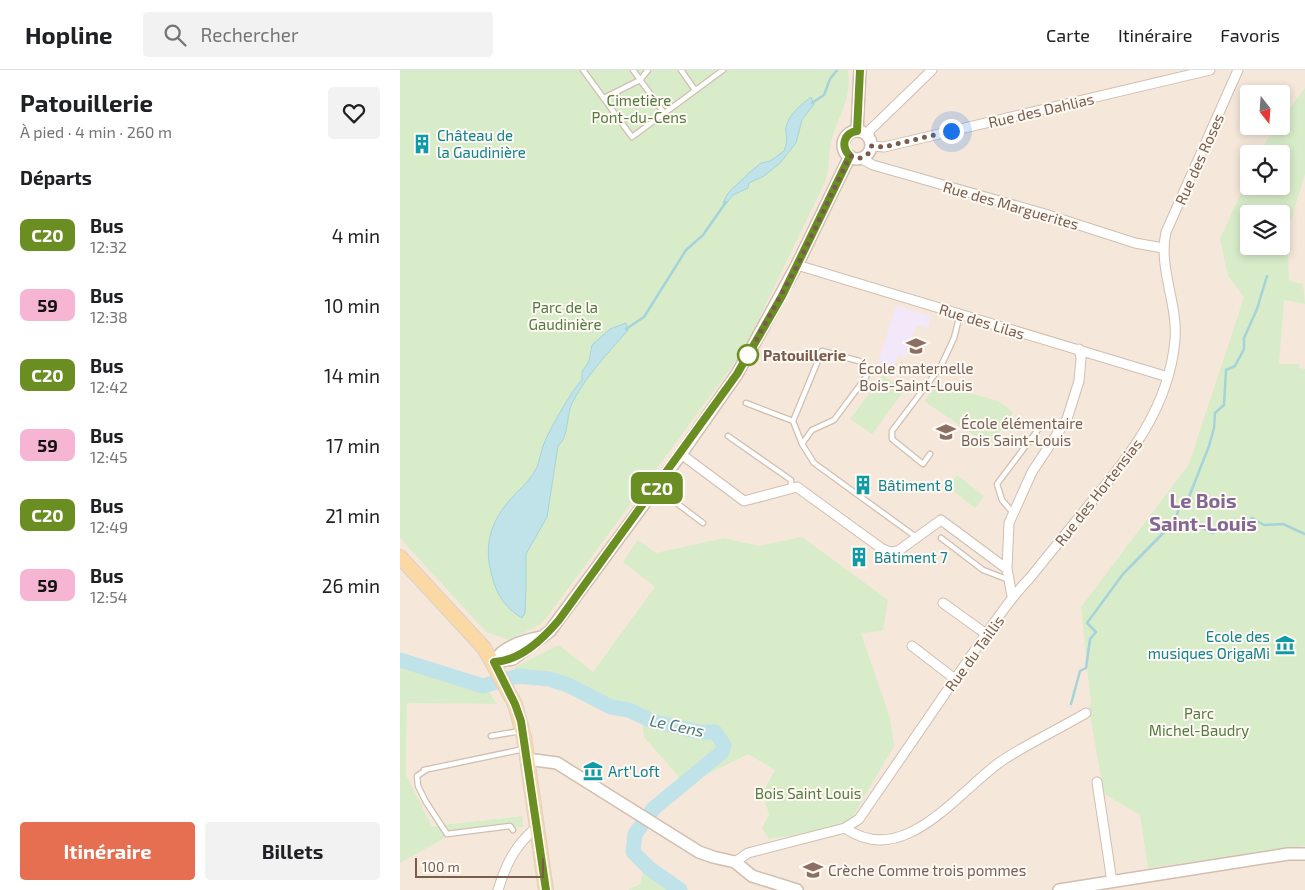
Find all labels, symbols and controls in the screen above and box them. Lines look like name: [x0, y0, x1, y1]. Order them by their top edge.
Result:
search box: [143, 12, 493, 57]
text: Hopline: [25, 20, 113, 49]
icon: search: [161, 21, 189, 49]
text: Rechercher: [201, 23, 299, 46]
text: Carte: [1046, 24, 1090, 46]
text: Itinéraire: [1118, 24, 1192, 46]
text: Favoris: [1220, 24, 1280, 46]
north arrow: [1240, 85, 1290, 135]
map controls: [1240, 85, 1290, 255]
button: heart: [328, 87, 380, 139]
text: Patouillerie: [20, 88, 153, 117]
street label: Rue des Dahlias: [986, 89, 1096, 131]
park label: Cimetière Pont-du-Cens: [591, 91, 687, 126]
street label: Rue des Roses: [1171, 111, 1227, 207]
your location: [939, 119, 964, 144]
text: À pied · 4 min · 260 m: [20, 122, 172, 141]
place label: Château de la Gaudinière: [437, 126, 526, 161]
building icon: Château de la Gaudinière: [411, 133, 433, 155]
button: locate: [1240, 145, 1290, 195]
text: Départs: [20, 166, 92, 189]
street label: Rue des Marguerites: [941, 177, 1081, 233]
button: layers: [1240, 205, 1290, 255]
text: Bus: [90, 214, 124, 237]
text: C20: [31, 224, 64, 246]
text: 4 min: [332, 224, 380, 247]
text: 12:32: [90, 237, 127, 256]
text: Bus: [90, 284, 124, 307]
text: 59: [37, 294, 58, 316]
text: 10 min: [324, 294, 380, 317]
park label: Parc de la Gaudinière: [529, 298, 601, 333]
street label: Rue des Lilas: [937, 299, 1027, 343]
text: 12:38: [90, 307, 128, 326]
school or university icon: École maternelle Bois-Saint-Louis: [905, 335, 927, 357]
marker: Patouillerie: [737, 344, 759, 366]
place label: Patouillerie: [763, 346, 846, 364]
text: Bus: [90, 354, 124, 377]
place label: École maternelle Bois-Saint-Louis: [859, 359, 973, 394]
text: C20: [31, 364, 64, 386]
text: 14 min: [324, 364, 380, 387]
text: 12:42: [90, 377, 128, 396]
place label: École élémentaire Bois Saint-Louis: [961, 414, 1083, 449]
school or university icon: École élémentaire Bois Saint-Louis: [935, 421, 957, 443]
text: Bus: [90, 424, 124, 447]
text: 59: [37, 434, 58, 456]
text: 17 min: [326, 434, 380, 457]
street label: Rue des Hortensias: [1051, 435, 1145, 549]
text: 12:45: [90, 447, 128, 466]
line badge: C20: [628, 472, 686, 504]
building icon: Bâtiment 8: [852, 474, 874, 496]
place label: Bâtiment 8: [878, 476, 953, 494]
text: C20: [641, 477, 673, 499]
district label: Le Bois Saint-Louis: [1149, 488, 1257, 535]
text: Bus: [90, 494, 124, 517]
text: C20: [31, 504, 64, 526]
text: 21 min: [325, 504, 380, 527]
text: 12:49: [90, 517, 128, 536]
building icon: Bâtiment 7: [848, 546, 870, 568]
place label: Bâtiment 7: [874, 548, 948, 566]
text: Bus: [90, 564, 124, 587]
text: 59: [37, 574, 58, 596]
text: 26 min: [322, 574, 380, 597]
text: 12:54: [90, 587, 128, 606]
street label: Rue du Taillis: [941, 612, 1007, 694]
place label: Ecole des musiques OrigaMi: [1148, 627, 1270, 662]
museum icon: Ecole des musiques OrigaMi: [1274, 634, 1296, 656]
park label: Parc Michel-Baudry: [1149, 704, 1249, 739]
water label: Le Cens: [648, 710, 706, 740]
museum icon: Art'Loft: [582, 760, 604, 782]
place label: Art'Loft: [608, 762, 660, 780]
park label: Bois Saint Louis: [755, 784, 861, 802]
button: Itinéraire: [20, 822, 195, 880]
button: Billets: [205, 822, 380, 880]
scale bar: [415, 855, 544, 878]
text: 100 m: [422, 858, 460, 875]
school or university icon: Crèche Comme trois pommes: [802, 859, 824, 881]
place label: Crèche Comme trois pommes: [828, 861, 1026, 879]

